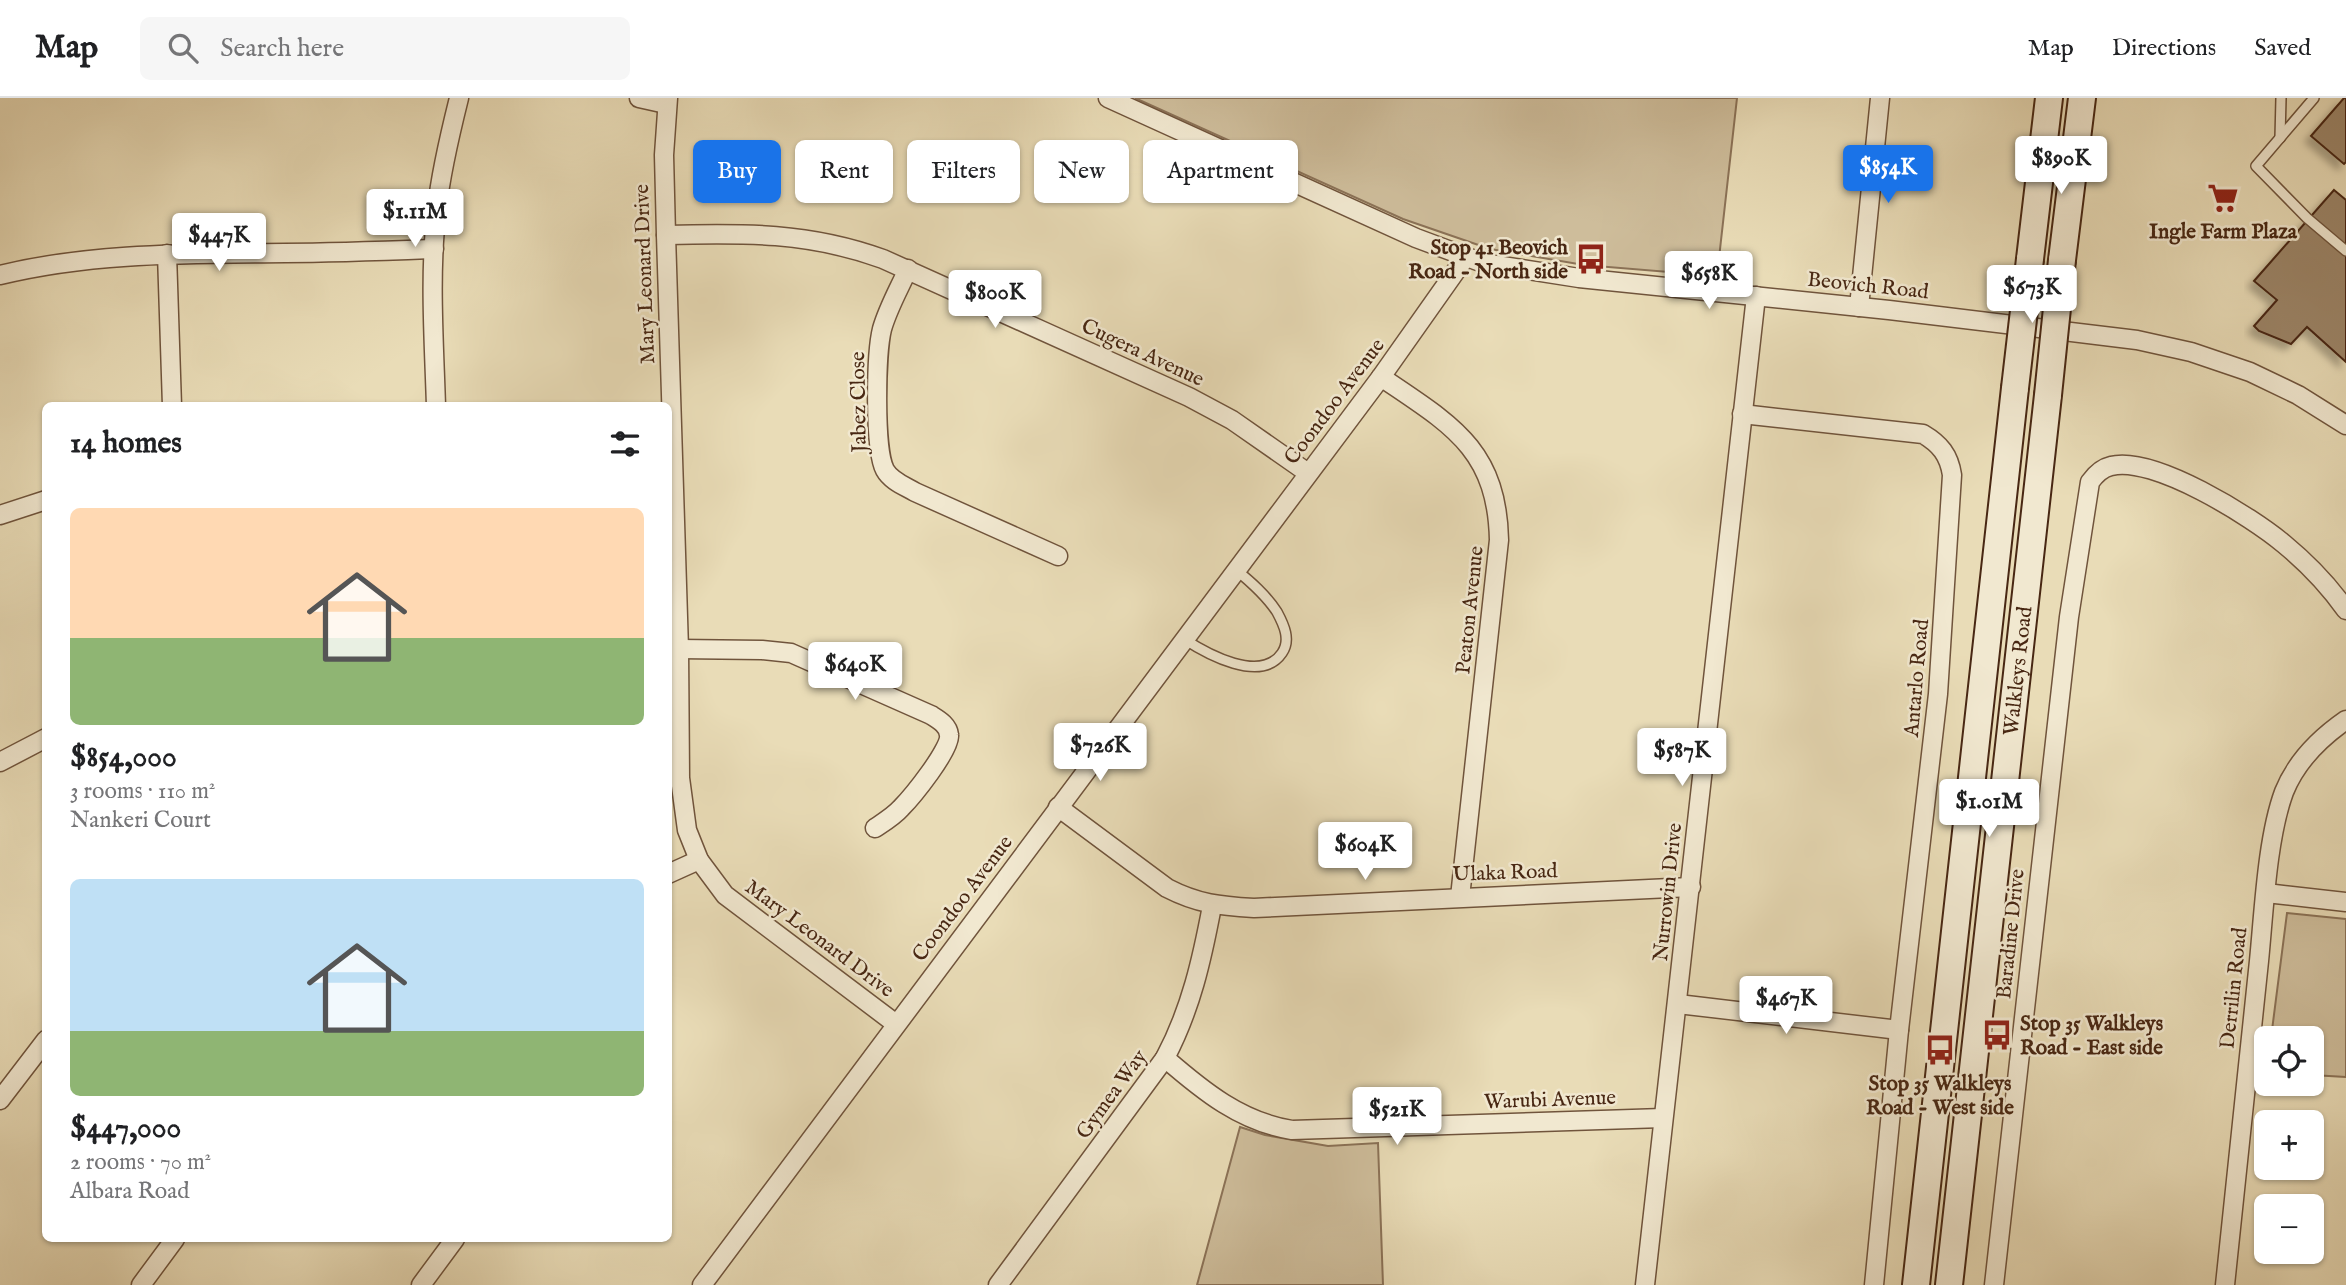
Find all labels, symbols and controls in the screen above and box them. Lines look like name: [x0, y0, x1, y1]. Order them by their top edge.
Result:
search box: [140, 17, 630, 80]
text: Map: [35, 27, 98, 69]
icon: search: [164, 29, 202, 67]
text: Search here: [220, 32, 344, 65]
text: Map: [2028, 33, 2074, 64]
text: Directions: [2112, 33, 2216, 64]
text: Saved: [2254, 33, 2311, 64]
pin: $890K: [2012, 136, 2110, 196]
chip: Buy: [693, 140, 781, 203]
chip: Rent: [795, 140, 893, 203]
chip: Filters: [907, 140, 1020, 203]
chip: New: [1034, 140, 1129, 203]
chip: Apartment: [1143, 140, 1298, 203]
text: $890K: [2031, 144, 2091, 173]
pin: $854K: [1839, 146, 1937, 205]
text: $854K: [1859, 153, 1917, 182]
supermarket icon: Ingle Farm Plaza: [2206, 181, 2240, 215]
street label: Mary Leonard Drive: [629, 183, 662, 364]
pin: $1.11M: [358, 190, 472, 249]
text: $1.11M: [382, 197, 448, 226]
pin: $447K: [170, 214, 268, 273]
place label: Ingle Farm Plaza: [2149, 219, 2298, 246]
text: $447K: [188, 221, 250, 250]
place label: Stop 41 Beovich Road - North side: [1408, 235, 1569, 286]
bus stop icon: Stop 41 Beovich Road - North side: [1574, 242, 1608, 276]
pin: $658K: [1660, 252, 1758, 311]
text: $658K: [1681, 259, 1737, 288]
pin: $673K: [1983, 266, 2081, 325]
street label: Beovich Road: [1806, 267, 1931, 306]
pin: $800K: [946, 271, 1044, 330]
text: $673K: [2003, 273, 2061, 302]
text: $800K: [965, 278, 1025, 307]
street label: Cugera Avenue: [1077, 313, 1208, 394]
street label: Coondoo Avenue: [1279, 333, 1392, 470]
street label: Jabez Close: [845, 351, 874, 455]
text: 14 homes: [70, 425, 182, 463]
icon: filters: [606, 425, 644, 463]
street label: Peaton Avenue: [1450, 544, 1491, 676]
icon: home: [294, 554, 420, 680]
street label: Walkleys Road: [1998, 604, 2040, 737]
street label: Antarlo Road: [1899, 617, 1936, 739]
pin: $640K: [806, 642, 904, 702]
text: $640K: [824, 650, 886, 679]
pin: $726K: [1051, 724, 1149, 783]
pin: $587K: [1633, 728, 1731, 788]
text: $726K: [1070, 731, 1130, 760]
text: $587K: [1653, 736, 1711, 765]
text: $854,000: [70, 739, 177, 777]
text: 3 rooms · 110 m²: [70, 777, 215, 806]
pin: $1.01M: [1932, 780, 2046, 839]
text: $1.01M: [1955, 787, 2023, 816]
text: Nankeri Court: [70, 806, 211, 835]
street label: Nurrowin Drive: [1648, 821, 1689, 963]
pin: $604K: [1316, 822, 1414, 882]
street label: Coondoo Avenue: [907, 830, 1020, 967]
text: $604K: [1334, 830, 1396, 859]
street label: Ulaka Road: [1452, 858, 1559, 889]
street label: Baradine Drive: [1991, 867, 2032, 1001]
street label: Mary Leonard Drive: [739, 874, 899, 1004]
icon: home: [294, 925, 420, 1051]
street label: Derrilin Road: [2215, 925, 2254, 1050]
pin: $467K: [1737, 976, 1835, 1036]
text: $467K: [1755, 984, 1817, 1013]
place label: Stop 35 Walkleys Road - East side: [2020, 1011, 2163, 1062]
bus stop icon: Stop 35 Walkleys Road - East side: [1980, 1018, 2014, 1052]
map controls: [2254, 1026, 2324, 1264]
button: locate: [2254, 1026, 2324, 1096]
bus stop icon: Stop 35 Walkleys Road - West side: [1923, 1033, 1957, 1067]
street label: Gymea Way: [1071, 1044, 1154, 1145]
place label: Stop 35 Walkleys Road - West side: [1866, 1071, 2014, 1122]
street label: Warubi Avenue: [1484, 1085, 1617, 1116]
pin: $521K: [1348, 1088, 1446, 1147]
text: $521K: [1369, 1095, 1425, 1124]
text: $447,000: [70, 1110, 181, 1148]
button: +: [2254, 1110, 2324, 1180]
text: 2 rooms · 70 m²: [70, 1148, 211, 1177]
text: Albara Road: [70, 1177, 189, 1206]
button: −: [2254, 1194, 2324, 1264]

